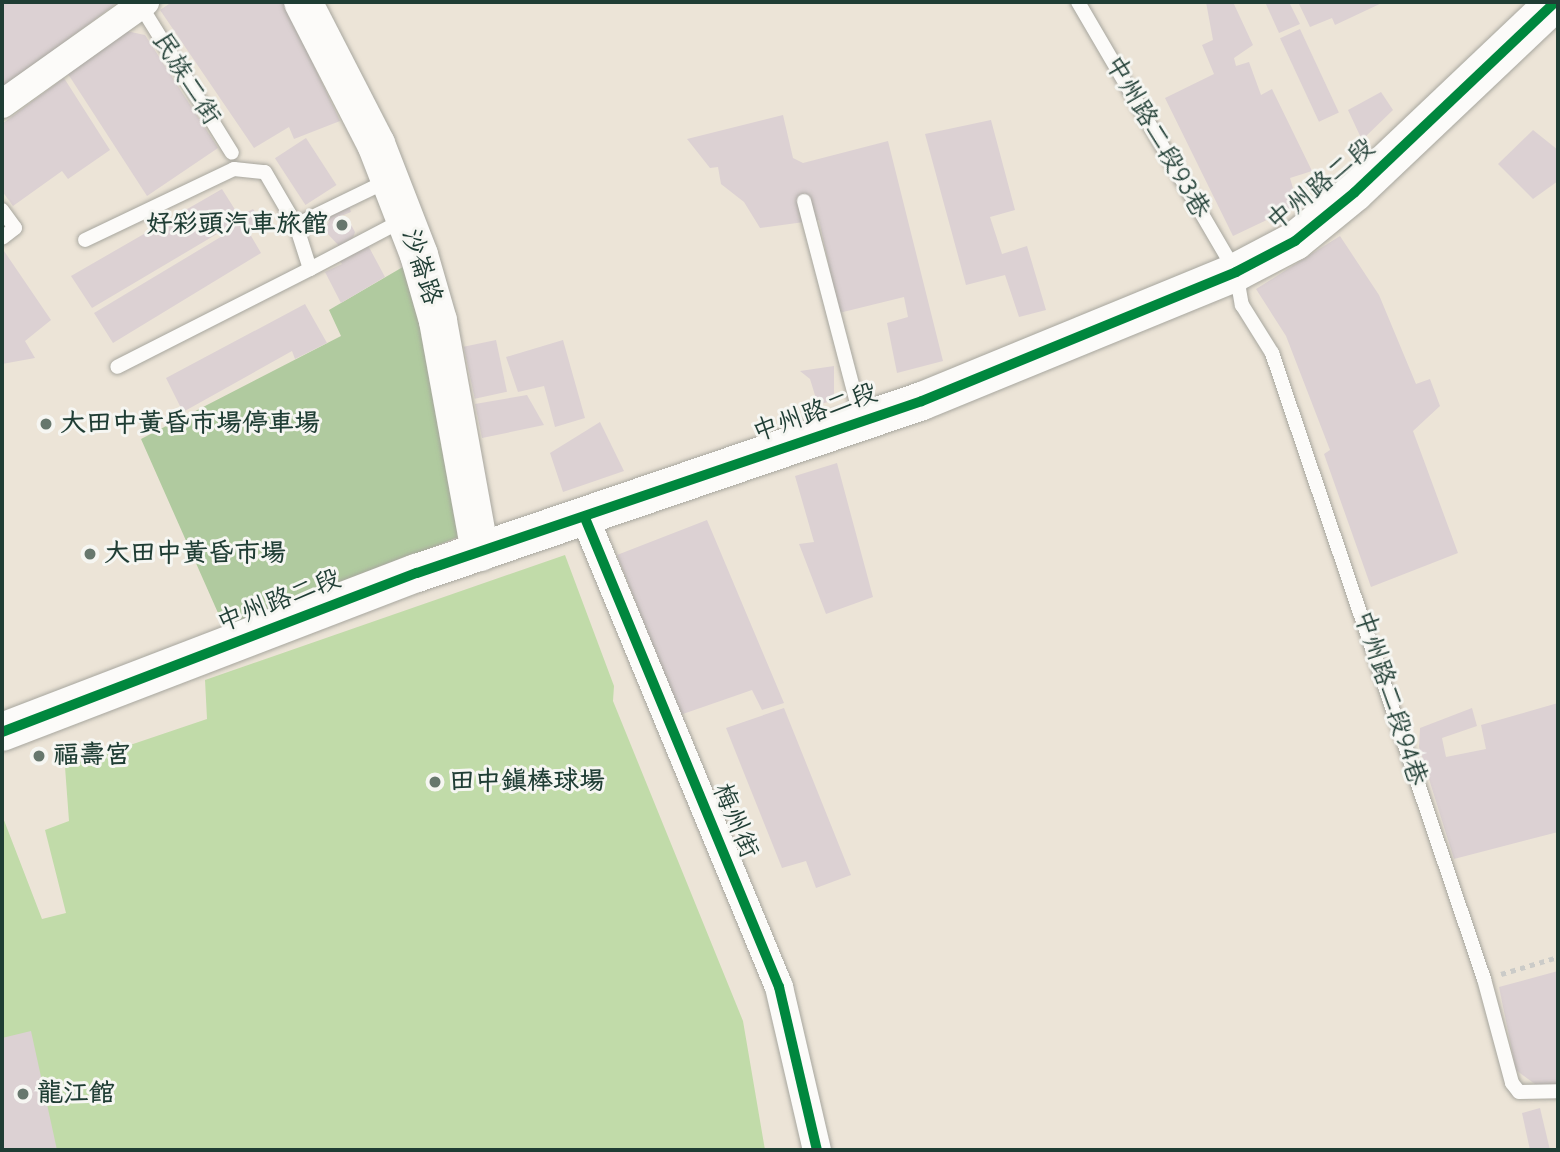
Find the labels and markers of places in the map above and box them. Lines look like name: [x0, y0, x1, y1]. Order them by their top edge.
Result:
place label: 好彩頭汽車旅館: [146, 209, 328, 241]
marker: 好彩頭汽車旅館: [334, 217, 350, 233]
place label: 大田中黃昏市場停車場: [60, 408, 320, 440]
marker: 大田中黃昏市場停車場: [38, 416, 54, 432]
place label: 大田中黃昏市場: [104, 538, 286, 570]
marker: 大田中黃昏市場: [82, 546, 98, 562]
place label: 福壽宮: [53, 740, 131, 772]
marker: 福壽宮: [31, 748, 47, 764]
place label: 田中鎮棒球場: [449, 766, 605, 798]
marker: 田中鎮棒球場: [427, 774, 443, 790]
place label: 龍江館: [37, 1078, 115, 1110]
marker: 龍江館: [15, 1086, 31, 1102]

